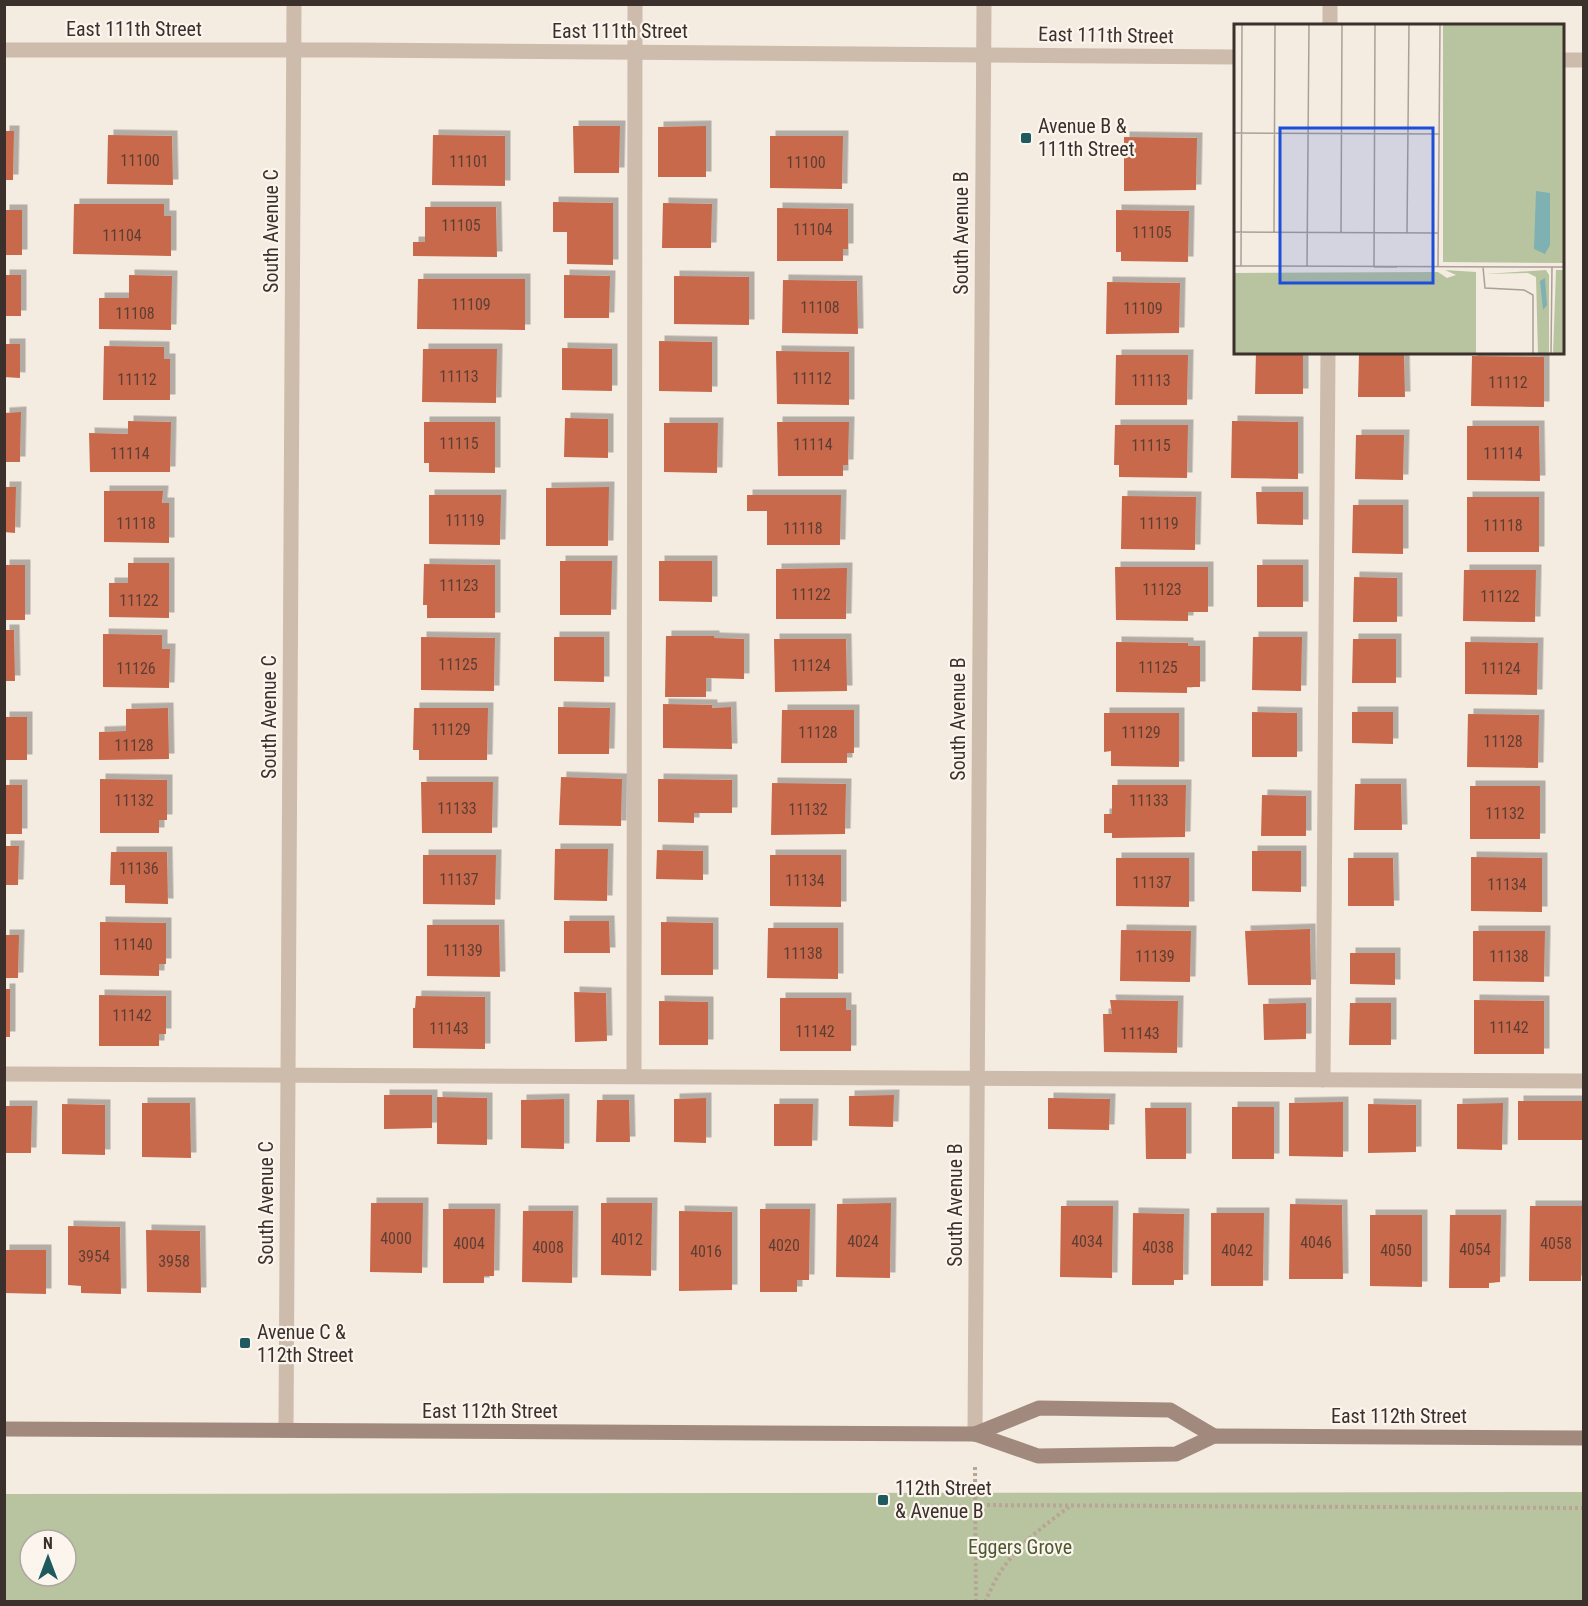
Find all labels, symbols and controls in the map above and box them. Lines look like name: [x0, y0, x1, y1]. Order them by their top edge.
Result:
street label: East 111th Street: [66, 17, 202, 41]
street label: East 111th Street: [552, 19, 688, 43]
street label: East 111th Street: [1038, 22, 1174, 48]
inset map: [1234, 24, 1564, 354]
place label: Avenue B & 111th Street: [1038, 114, 1135, 161]
marker: Avenue B & 111th Street: [1019, 131, 1033, 145]
house number: 11100: [120, 151, 160, 170]
house number: 11101: [449, 152, 489, 171]
house number: 11100: [786, 153, 826, 172]
street label: South Avenue C: [259, 169, 283, 293]
street label: South Avenue B: [949, 171, 973, 295]
house number: 11105: [441, 216, 481, 235]
house number: 11104: [793, 220, 833, 239]
house number: 11105: [1132, 223, 1172, 242]
house number: 11104: [102, 226, 142, 245]
house number: 11109: [451, 295, 491, 314]
house number: 11108: [800, 298, 840, 317]
house number: 11109: [1123, 299, 1163, 318]
house number: 11108: [115, 304, 155, 323]
house number: 11113: [439, 367, 479, 386]
house number: 11112: [792, 369, 832, 388]
house number: 11112: [117, 370, 157, 389]
house number: 11113: [1131, 371, 1171, 390]
house number: 11112: [1488, 373, 1528, 392]
house number: 11115: [439, 434, 479, 453]
house number: 11114: [793, 435, 833, 454]
house number: 11115: [1131, 436, 1171, 455]
house number: 11114: [110, 444, 150, 463]
house number: 11114: [1483, 444, 1523, 463]
house number: 11119: [445, 511, 485, 530]
house number: 11118: [116, 514, 156, 533]
house number: 11119: [1139, 514, 1179, 533]
house number: 11118: [1483, 516, 1523, 535]
house number: 11118: [783, 519, 823, 538]
house number: 11123: [439, 576, 479, 595]
house number: 11123: [1142, 580, 1182, 599]
house number: 11122: [791, 585, 831, 604]
house number: 11122: [1480, 587, 1520, 606]
house number: 11122: [119, 591, 159, 610]
street label: South Avenue C: [257, 655, 281, 779]
house number: 11125: [438, 655, 478, 674]
house number: 11124: [791, 656, 831, 675]
street label: South Avenue B: [946, 657, 970, 781]
house number: 11125: [1138, 658, 1178, 677]
house number: 11126: [116, 659, 156, 678]
house number: 11124: [1481, 659, 1521, 678]
house number: 11129: [431, 720, 471, 739]
house number: 11128: [798, 723, 838, 742]
house number: 11129: [1121, 723, 1161, 742]
house number: 11128: [1483, 732, 1523, 751]
house number: 11128: [114, 736, 154, 755]
house number: 11132: [114, 791, 154, 810]
house number: 11133: [1129, 791, 1169, 810]
house number: 11133: [437, 799, 477, 818]
house number: 11132: [788, 800, 828, 819]
house number: 11132: [1485, 804, 1525, 823]
house number: 11136: [119, 859, 159, 878]
house number: 11137: [439, 870, 479, 889]
house number: 11134: [785, 871, 825, 890]
house number: 11137: [1132, 873, 1172, 892]
house number: 11134: [1487, 875, 1527, 894]
house number: 11140: [113, 935, 153, 954]
house number: 11139: [443, 941, 483, 960]
house number: 11138: [783, 944, 823, 963]
house number: 11139: [1135, 947, 1175, 966]
house number: 11138: [1489, 947, 1529, 966]
house number: 11142: [112, 1006, 152, 1025]
house number: 11142: [1489, 1018, 1529, 1037]
house number: 11143: [429, 1019, 469, 1038]
house number: 11142: [795, 1022, 835, 1041]
house number: 11143: [1120, 1024, 1160, 1043]
street label: South Avenue C: [254, 1141, 278, 1265]
street label: South Avenue B: [943, 1143, 967, 1267]
house number: 4000: [380, 1229, 412, 1248]
house number: 4012: [611, 1230, 643, 1249]
house number: 4024: [847, 1232, 879, 1251]
house number: 4034: [1071, 1232, 1103, 1251]
house number: 4046: [1300, 1233, 1332, 1252]
house number: 4004: [453, 1234, 485, 1253]
house number: 4058: [1540, 1234, 1572, 1253]
house number: 4020: [768, 1236, 800, 1255]
house number: 4008: [532, 1238, 564, 1257]
house number: 4038: [1142, 1238, 1174, 1257]
house number: 4054: [1459, 1240, 1491, 1259]
house number: 4042: [1221, 1241, 1253, 1260]
house number: 4050: [1380, 1241, 1412, 1260]
house number: 4016: [690, 1242, 722, 1261]
house number: 3954: [78, 1247, 110, 1266]
house number: 3958: [158, 1252, 190, 1271]
place label: Avenue C & 112th Street: [257, 1320, 354, 1367]
marker: Avenue C & 112th Street: [238, 1336, 252, 1350]
street label: East 112th Street: [422, 1399, 558, 1423]
street label: East 112th Street: [1331, 1404, 1467, 1428]
place label: 112th Street & Avenue B: [895, 1476, 992, 1523]
marker: 112th Street & Avenue B: [876, 1493, 890, 1507]
north arrow: [18, 1528, 78, 1588]
text: N: [43, 1534, 53, 1553]
park label: Eggers Grove: [968, 1535, 1072, 1559]

